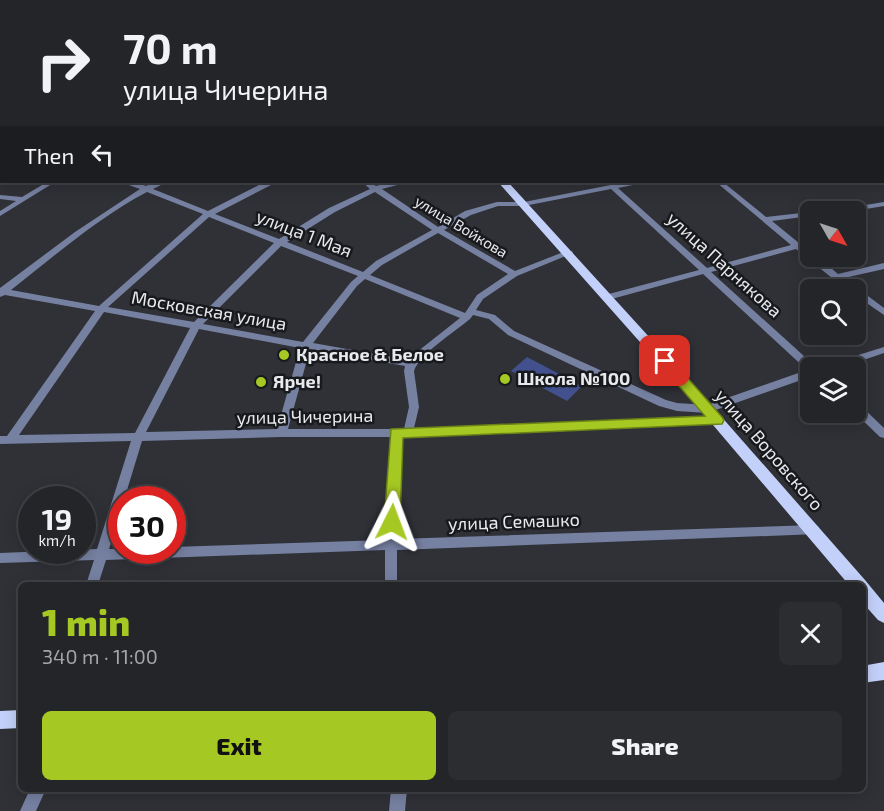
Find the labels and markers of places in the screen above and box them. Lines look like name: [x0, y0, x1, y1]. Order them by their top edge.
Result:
pin: [639, 335, 690, 386]
place label: Красное & Белое: [296, 343, 444, 365]
marker: Красное & Белое: [277, 348, 291, 362]
place label: Школа №100: [517, 367, 630, 389]
place label: Ярче!: [273, 370, 321, 392]
marker: Школа №100: [498, 372, 512, 386]
marker: Ярче!: [254, 375, 268, 389]

